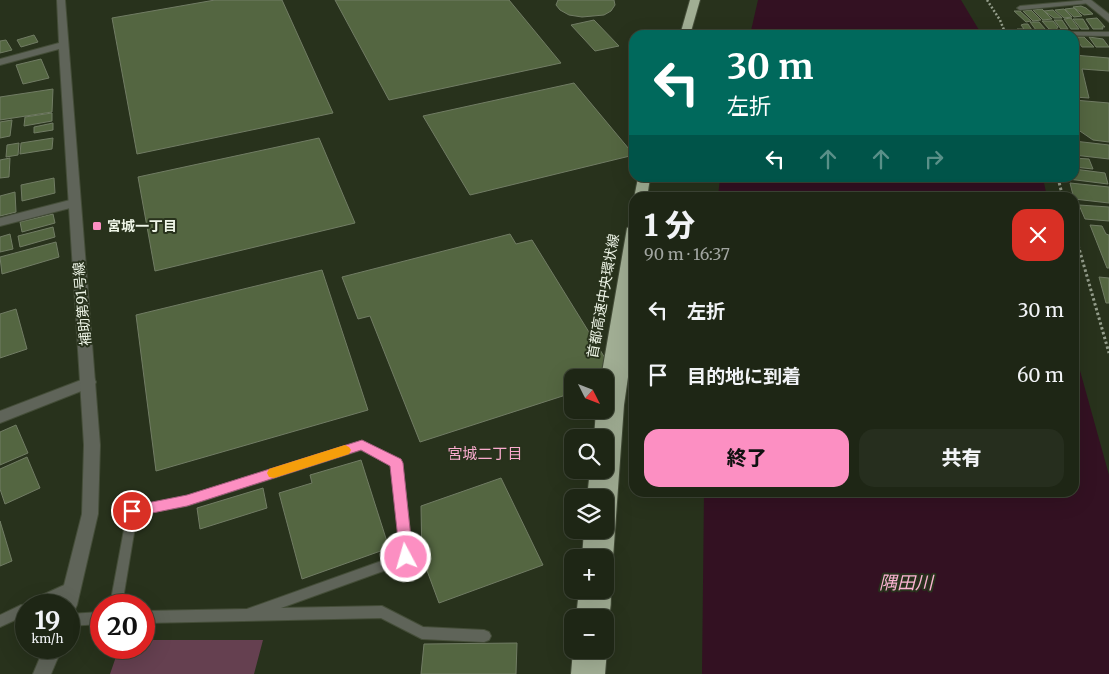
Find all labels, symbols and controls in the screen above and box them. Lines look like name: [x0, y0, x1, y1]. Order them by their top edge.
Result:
text: 30 m: [727, 45, 813, 89]
icon: left: [644, 50, 709, 115]
text: 左折: [727, 92, 771, 120]
icon: left: [761, 145, 789, 173]
icon: ahead: [814, 145, 842, 173]
icon: ahead: [867, 145, 895, 173]
icon: right: [920, 145, 948, 173]
text: 1 分: [644, 206, 695, 244]
button: close: [1012, 209, 1064, 261]
place label: 宮城一丁目: [107, 217, 177, 235]
marker: 宮城一丁目: [91, 220, 103, 232]
street label: 首都高速中央環状線: [583, 232, 623, 360]
text: 90 m · 16:37: [644, 244, 730, 264]
street label: 補助第91号線: [69, 261, 95, 347]
icon: left: [644, 296, 672, 324]
text: 30 m: [1018, 298, 1064, 322]
text: 左折: [687, 299, 725, 323]
icon: arrive: [644, 361, 672, 389]
text: 60 m: [1017, 363, 1064, 387]
text: 目的地に到着: [687, 364, 801, 388]
north arrow: [564, 369, 614, 419]
map controls: [564, 369, 614, 659]
button: search: [564, 429, 614, 479]
button: 終了: [644, 429, 849, 487]
button: 共有: [859, 429, 1064, 487]
district label: 宮城二丁目: [447, 444, 523, 463]
button: layers: [564, 489, 614, 539]
pin: [111, 490, 153, 532]
icon: arrive: [118, 497, 146, 525]
position arrow: [379, 530, 431, 582]
button: +: [564, 549, 614, 599]
water label: 隅田川: [879, 571, 935, 594]
speed limit sign: 20: [90, 594, 155, 659]
text: 19: [35, 604, 60, 636]
button: −: [564, 609, 614, 659]
text: km/h: [32, 631, 63, 646]

